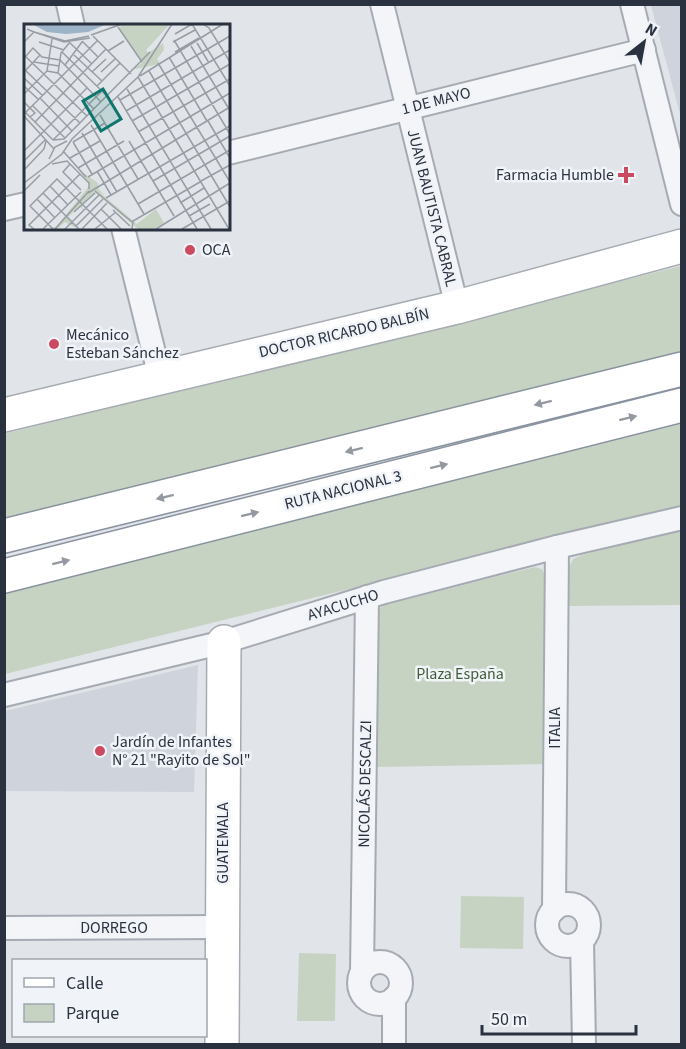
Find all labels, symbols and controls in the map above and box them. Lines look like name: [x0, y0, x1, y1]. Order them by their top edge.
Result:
north arrow: [614, 12, 674, 72]
text: N: [641, 18, 661, 42]
inset map: [24, 24, 230, 230]
street label: 1 DE MAYO: [399, 82, 473, 120]
street label: JUAN BAUTISTA CABRAL: [402, 127, 462, 289]
place label: Farmacia Humble: [496, 164, 614, 186]
marker: Farmacia Humble: [619, 168, 633, 182]
place label: OCA: [202, 239, 231, 261]
marker: OCA: [183, 243, 197, 257]
street label: DOCTOR RICARDO BALBÍN: [257, 303, 431, 363]
place label: Mecánico Esteban Sánchez: [66, 324, 179, 364]
marker: Mecánico Esteban Sánchez: [47, 337, 61, 351]
one-way arrow: [534, 398, 552, 408]
one-way arrow: [619, 413, 638, 423]
one-way arrow: [345, 445, 363, 455]
one-way arrow: [430, 461, 448, 470]
street label: RUTA NACIONAL 3: [282, 465, 404, 515]
one-way arrow: [155, 492, 174, 502]
one-way arrow: [241, 508, 259, 518]
one-way arrow: [52, 556, 70, 566]
street label: AYACUCHO: [304, 584, 382, 626]
park label: Plaza España: [416, 663, 504, 685]
street label: ITALIA: [544, 707, 566, 749]
street label: NICOLÁS DESCALZI: [353, 720, 377, 848]
place label: Jardín de Infantes N° 21 "Rayito de Sol": [112, 731, 250, 771]
marker: Jardín de Infantes N° 21 "Rayito de Sol": [93, 744, 107, 758]
street label: GUATEMALA: [212, 802, 234, 884]
street label: DORREGO: [80, 917, 148, 939]
legend: [12, 959, 207, 1037]
text: Calle: [66, 971, 104, 996]
scale bar: [482, 998, 636, 1036]
text: Parque: [66, 1001, 119, 1026]
text: 50 m: [491, 1007, 527, 1032]

